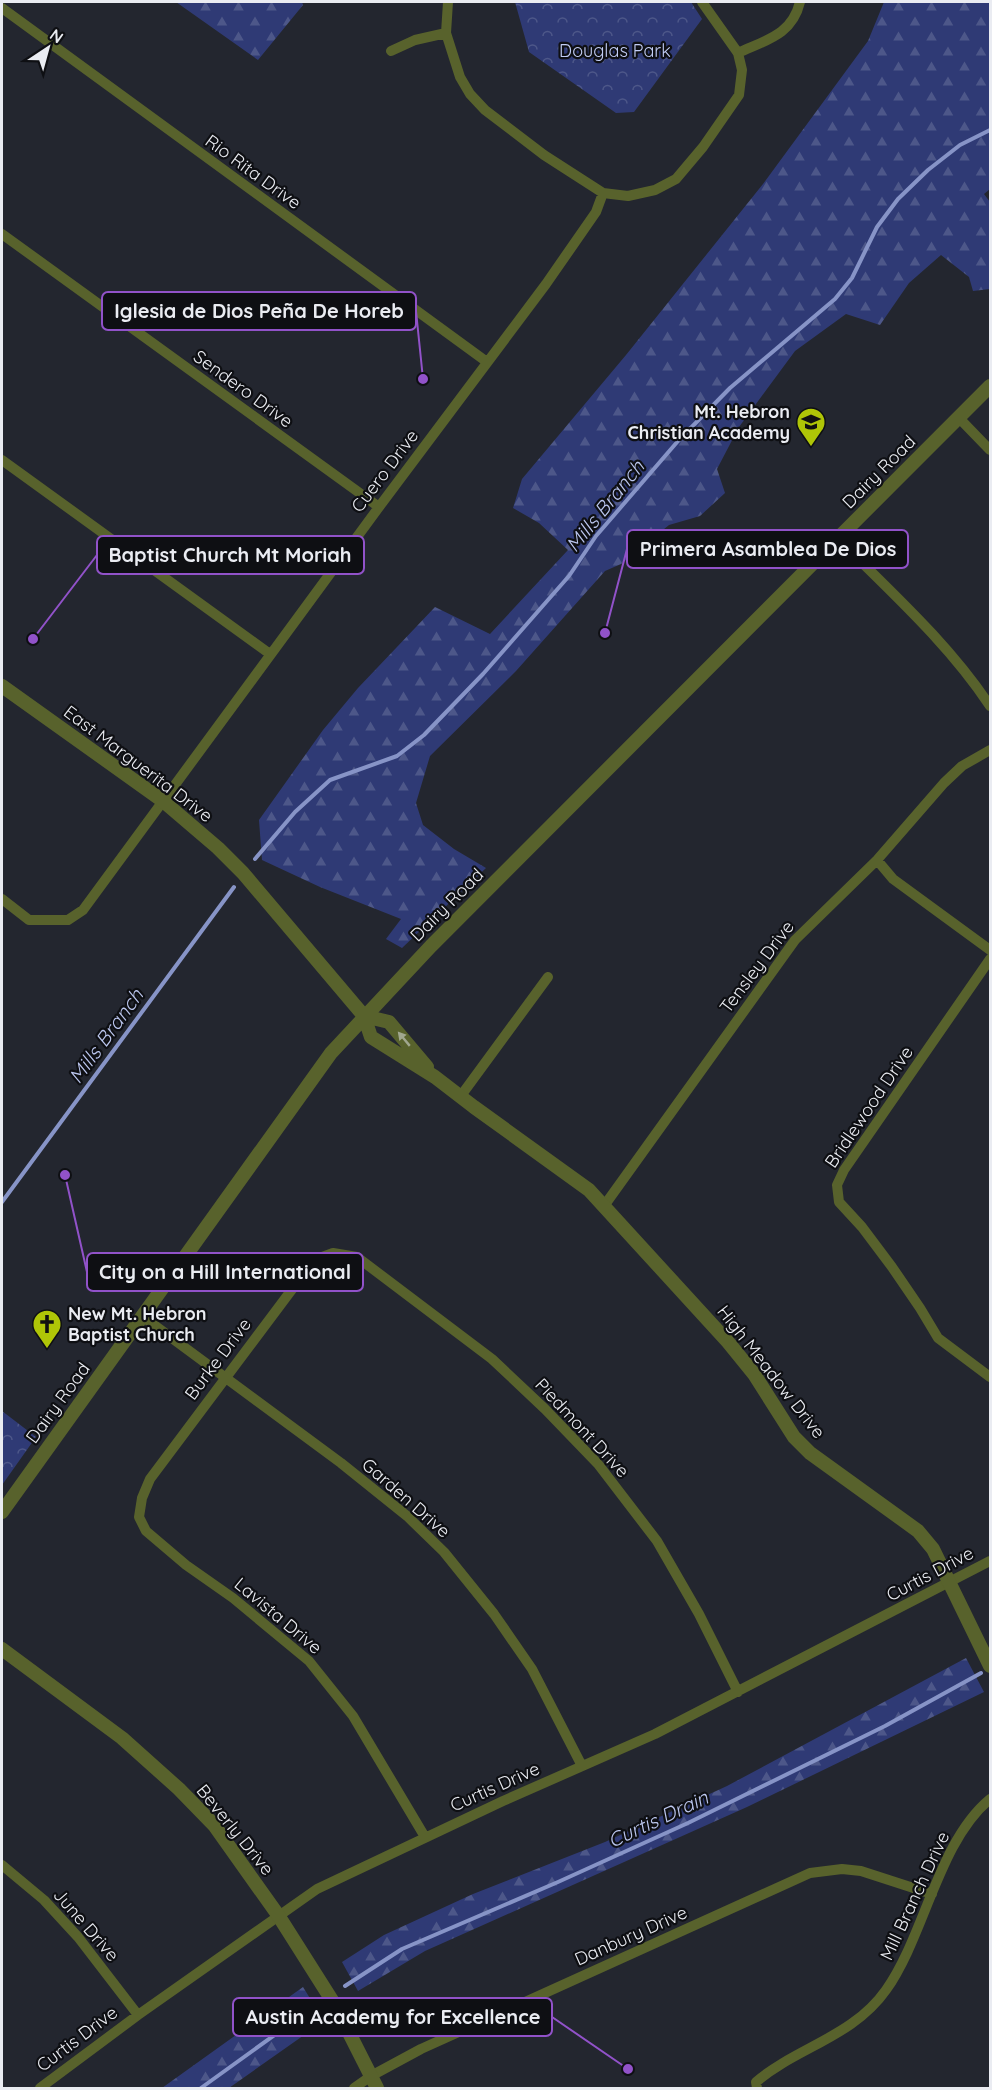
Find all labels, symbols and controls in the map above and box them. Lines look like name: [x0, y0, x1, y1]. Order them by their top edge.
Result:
north arrow: [18, 18, 78, 78]
text: N: [46, 24, 67, 47]
park label: Douglas Park: [559, 39, 671, 62]
street label: Rio Rita Drive: [201, 129, 306, 214]
callout: Iglesia de Dios Peña De Horeb: [102, 292, 416, 330]
text: Iglesia de Dios Peña De Horeb: [114, 298, 404, 323]
street label: Sendero Drive: [189, 345, 298, 432]
place label: Mt. Hebron Christian Academy: [628, 400, 790, 444]
school or university icon: Mt. Hebron Christian Academy: [795, 406, 827, 448]
street label: Cuero Drive: [346, 425, 423, 517]
street label: Dairy Road: [837, 430, 920, 513]
water label: Mills Branch: [560, 454, 650, 557]
callout: Primera Asamblea De Dios: [627, 530, 908, 568]
callout: Baptist Church Mt Moriah: [97, 536, 364, 574]
text: Primera Asamblea De Dios: [640, 536, 896, 561]
text: Baptist Church Mt Moriah: [108, 542, 352, 567]
street label: East Marguerita Drive: [59, 700, 217, 827]
street label: Dairy Road: [405, 863, 488, 946]
street label: Tensley Drive: [714, 916, 799, 1018]
water label: Mills Branch: [63, 983, 149, 1088]
one-way arrow: [398, 1032, 411, 1047]
street label: Bridlewood Drive: [819, 1041, 918, 1172]
callout: City on a Hill International: [87, 1253, 363, 1291]
text: City on a Hill International: [99, 1259, 351, 1284]
street label: High Meadow Drive: [712, 1300, 831, 1443]
place label: New Mt. Hebron Baptist Church: [68, 1302, 207, 1346]
church icon: New Mt. Hebron Baptist Church: [31, 1308, 63, 1350]
street label: Burke Drive: [179, 1313, 256, 1404]
street label: Dairy Road: [21, 1358, 95, 1448]
street label: Piedmont Drive: [530, 1373, 634, 1482]
street label: Garden Drive: [357, 1453, 455, 1542]
street label: Curtis Drive: [882, 1541, 977, 1606]
street label: Lavista Drive: [230, 1572, 327, 1659]
street label: Curtis Drive: [446, 1757, 543, 1816]
street label: Beverly Drive: [192, 1779, 279, 1880]
water label: Curtis Drain: [604, 1784, 712, 1853]
street label: Mill Branch Drive: [875, 1828, 954, 1964]
street label: June Drive: [48, 1883, 124, 1966]
street label: Danbury Drive: [571, 1900, 691, 1971]
callout: Austin Academy for Excellence: [233, 1998, 552, 2036]
street label: Curtis Drive: [32, 2001, 122, 2077]
text: Austin Academy for Excellence: [246, 2004, 540, 2029]

